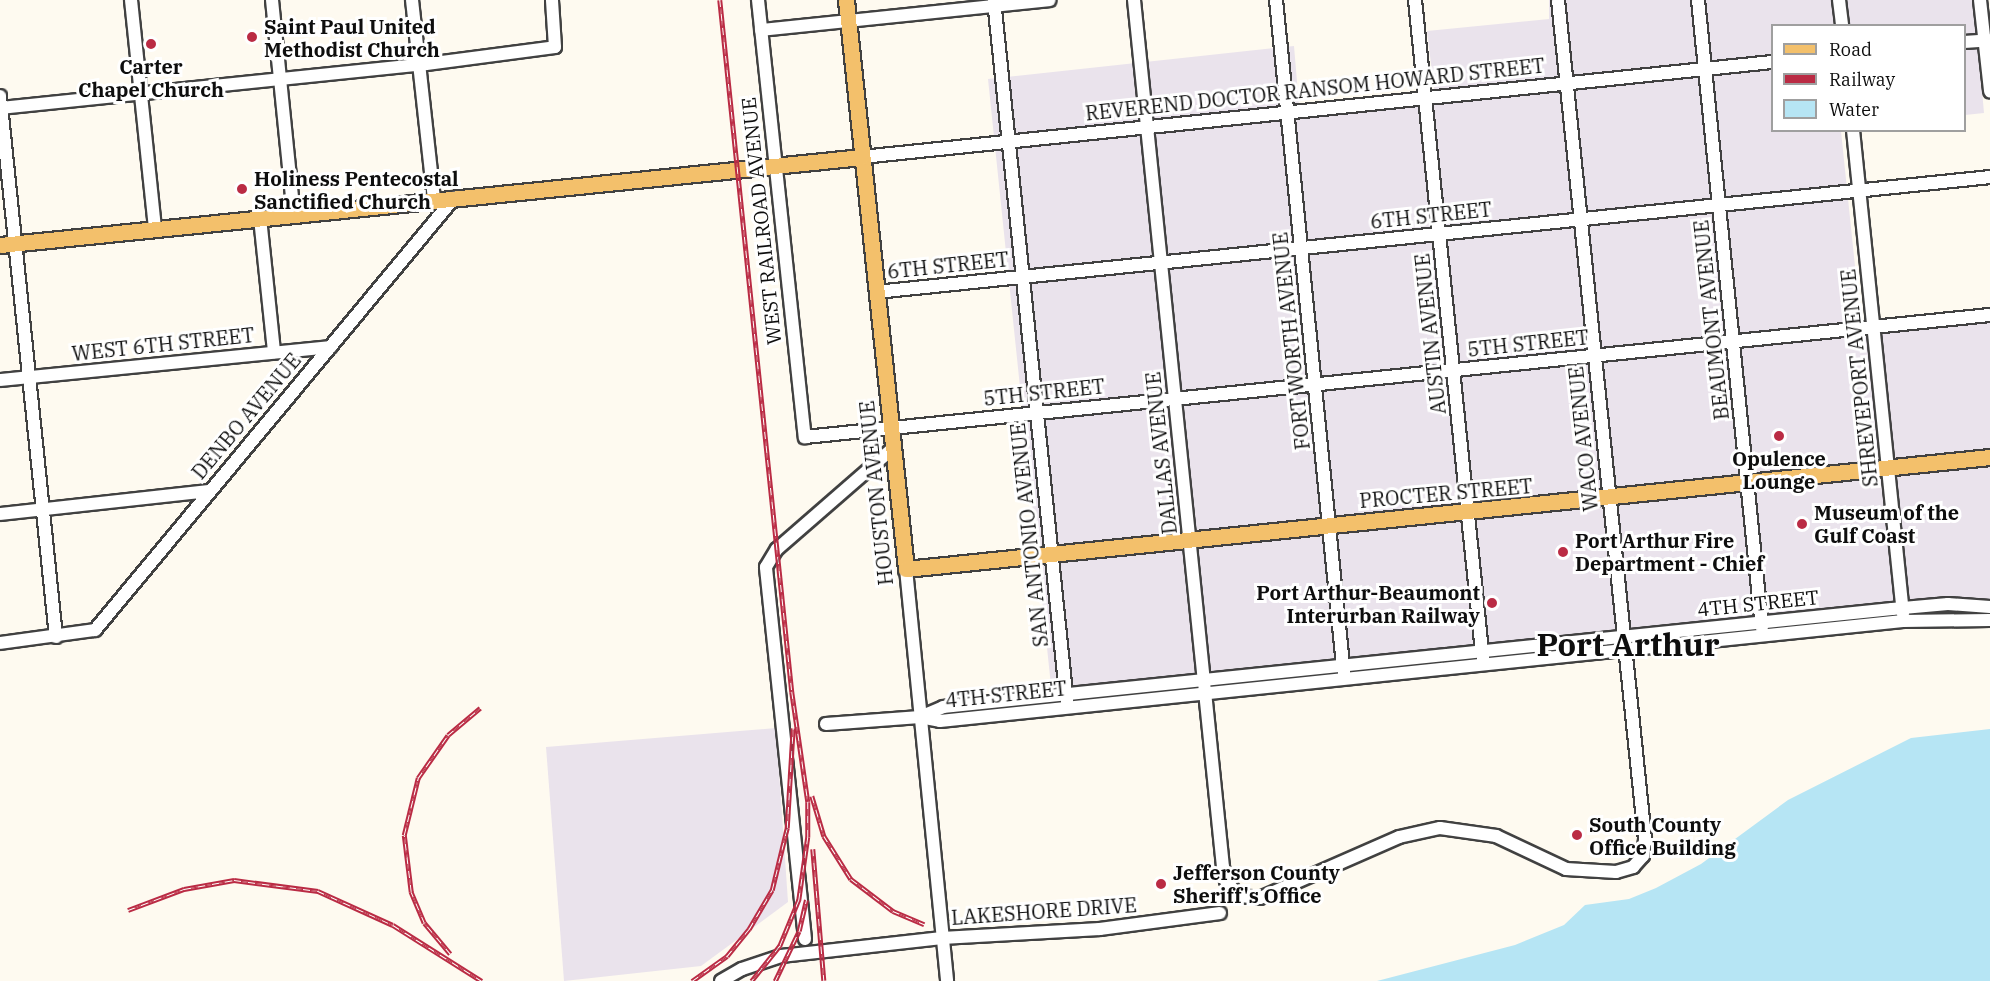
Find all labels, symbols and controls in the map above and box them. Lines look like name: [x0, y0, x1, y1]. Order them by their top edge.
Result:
place label: Saint Paul United Methodist Church: [264, 14, 440, 61]
legend: [1771, 24, 1966, 132]
marker: Saint Paul United Methodist Church: [245, 30, 259, 44]
marker: Carter Chapel Church: [144, 37, 158, 51]
text: Road: [1829, 38, 1872, 61]
street label: REVEREND DOCTOR RANSOM HOWARD STREET: [1084, 53, 1546, 125]
place label: Carter Chapel Church: [78, 54, 224, 101]
text: Railway: [1829, 68, 1895, 91]
street label: WEST RAILROAD AVENUE: [736, 96, 786, 346]
text: Water: [1829, 98, 1879, 121]
place label: Holiness Pentecostal Sanctified Church: [254, 166, 459, 213]
marker: Holiness Pentecostal Sanctified Church: [235, 182, 249, 196]
street label: 6TH STREET: [1369, 197, 1493, 233]
street label: BEAUMONT AVENUE: [1689, 219, 1733, 421]
street label: FORT WORTH AVENUE: [1268, 231, 1314, 451]
street label: 6TH STREET: [886, 247, 1010, 283]
street label: AUSTIN AVENUE: [1410, 252, 1450, 416]
street label: SHREVEPORT AVENUE: [1836, 268, 1882, 488]
street label: WEST 6TH STREET: [71, 322, 255, 366]
street label: 5TH STREET: [1466, 325, 1590, 361]
street label: DENBO AVENUE: [186, 348, 306, 484]
street label: WACO AVENUE: [1563, 365, 1603, 513]
street label: DALLAS AVENUE: [1141, 371, 1181, 535]
street label: 5TH STREET: [982, 374, 1106, 410]
street label: HOUSTON AVENUE: [854, 399, 898, 587]
street label: SAN ANTONIO AVENUE: [1005, 422, 1053, 648]
marker: Opulence Lounge: [1772, 429, 1786, 443]
place label: Opulence Lounge: [1732, 446, 1826, 493]
street label: PROCTER STREET: [1358, 473, 1534, 513]
place label: Museum of the Gulf Coast: [1814, 500, 1959, 547]
marker: Museum of the Gulf Coast: [1795, 517, 1809, 531]
place label: Port Arthur Fire Department - Chief: [1575, 528, 1764, 575]
marker: Port Arthur Fire Department - Chief: [1556, 545, 1570, 559]
place label: Port Arthur-Beaumont Interurban Railway: [1256, 580, 1480, 627]
street label: 4TH STREET: [1696, 585, 1820, 621]
marker: Port Arthur-Beaumont Interurban Railway: [1485, 596, 1499, 610]
district label: Port Arthur: [1536, 625, 1720, 663]
street label: 4TH STREET: [944, 676, 1068, 712]
place label: South County Office Building: [1589, 812, 1736, 859]
marker: South County Office Building: [1570, 828, 1584, 842]
place label: Jefferson County Sheriff's Office: [1173, 861, 1340, 908]
marker: Jefferson County Sheriff's Office: [1154, 877, 1168, 891]
street label: LAKESHORE DRIVE: [950, 893, 1138, 929]

